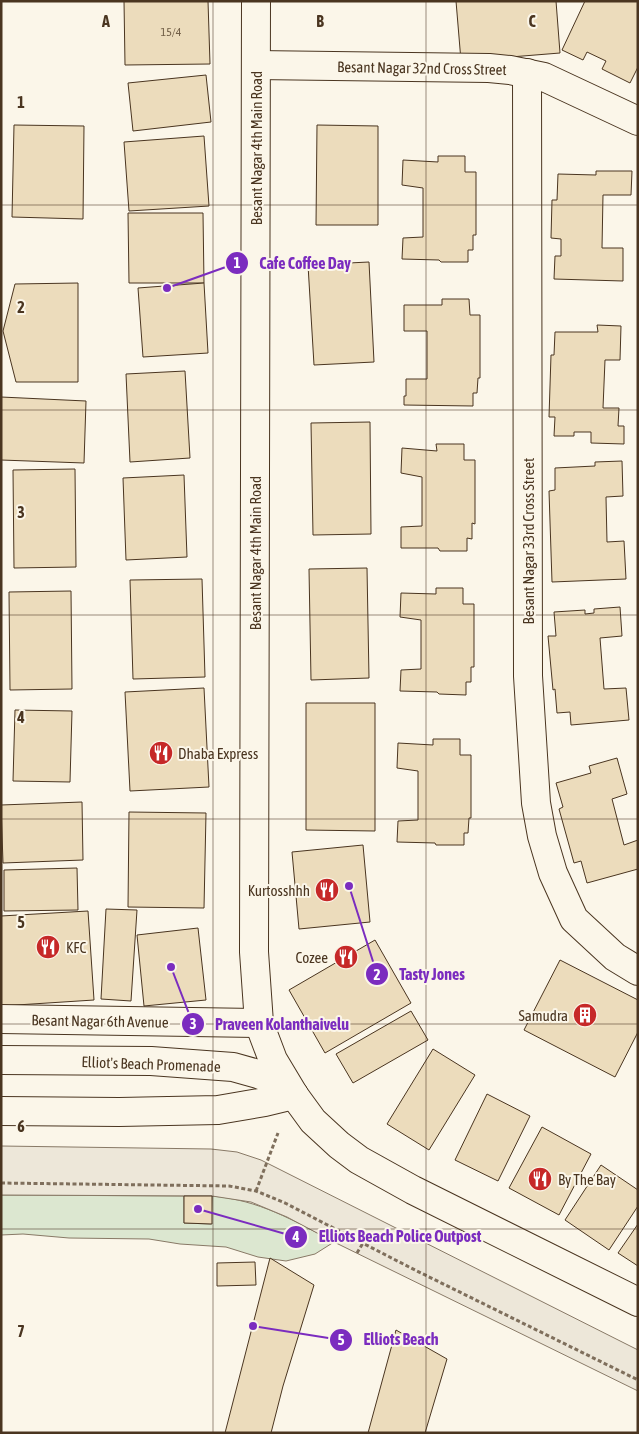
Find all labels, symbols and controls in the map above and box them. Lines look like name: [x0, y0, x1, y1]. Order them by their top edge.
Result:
text: A: [101, 12, 110, 30]
text: B: [316, 12, 324, 30]
text: C: [528, 12, 536, 30]
house number: 15/4: [161, 25, 182, 39]
street label: Besant Nagar 32nd Cross Street: [337, 58, 507, 78]
street label: Besant Nagar 4th Main Road: [248, 71, 265, 225]
text: 1: [17, 93, 25, 111]
callout: Cafe Coffee Day: [224, 247, 361, 278]
text: 1: [233, 254, 241, 271]
text: Cafe Coffee Day: [259, 254, 351, 272]
text: 2: [17, 298, 25, 316]
street label: Besant Nagar 33rd Cross Street: [520, 458, 537, 624]
street label: Besant Nagar 4th Main Road: [247, 476, 264, 630]
text: 3: [17, 503, 25, 521]
text: 4: [16, 708, 25, 726]
restaurant icon: Dhaba Express: [148, 740, 174, 766]
place label: Dhaba Express: [178, 745, 258, 762]
restaurant icon: Kurtosshhh: [314, 877, 340, 903]
place label: Kurtosshhh: [248, 882, 310, 899]
text: 5: [17, 913, 25, 931]
restaurant icon: KFC: [35, 934, 61, 960]
place label: KFC: [66, 939, 86, 956]
restaurant icon: Cozee: [333, 944, 359, 970]
place label: Cozee: [296, 949, 328, 966]
callout: Tasty Jones: [364, 959, 475, 990]
text: Tasty Jones: [399, 965, 465, 983]
text: 2: [373, 966, 381, 983]
building icon: Samudra: [572, 1002, 598, 1028]
place label: Samudra: [518, 1007, 568, 1024]
callout: Praveen Kolanthaivelu: [180, 1008, 360, 1039]
street label: Besant Nagar 6th Avenue: [31, 1011, 169, 1031]
text: 3: [189, 1015, 197, 1032]
text: Praveen Kolanthaivelu: [215, 1015, 349, 1033]
street label: Elliot's Beach Promenade: [81, 1053, 221, 1075]
text: 6: [17, 1117, 25, 1135]
restaurant icon: By The Bay: [527, 1166, 553, 1192]
place label: By The Bay: [558, 1171, 616, 1188]
callout: Elliots Beach Police Outpost: [284, 1221, 492, 1252]
text: Elliots Beach Police Outpost: [319, 1227, 482, 1245]
text: 4: [291, 1228, 300, 1245]
text: 7: [17, 1322, 25, 1340]
callout: Elliots Beach: [328, 1324, 448, 1355]
text: Elliots Beach: [364, 1330, 439, 1348]
text: 5: [337, 1331, 345, 1348]

